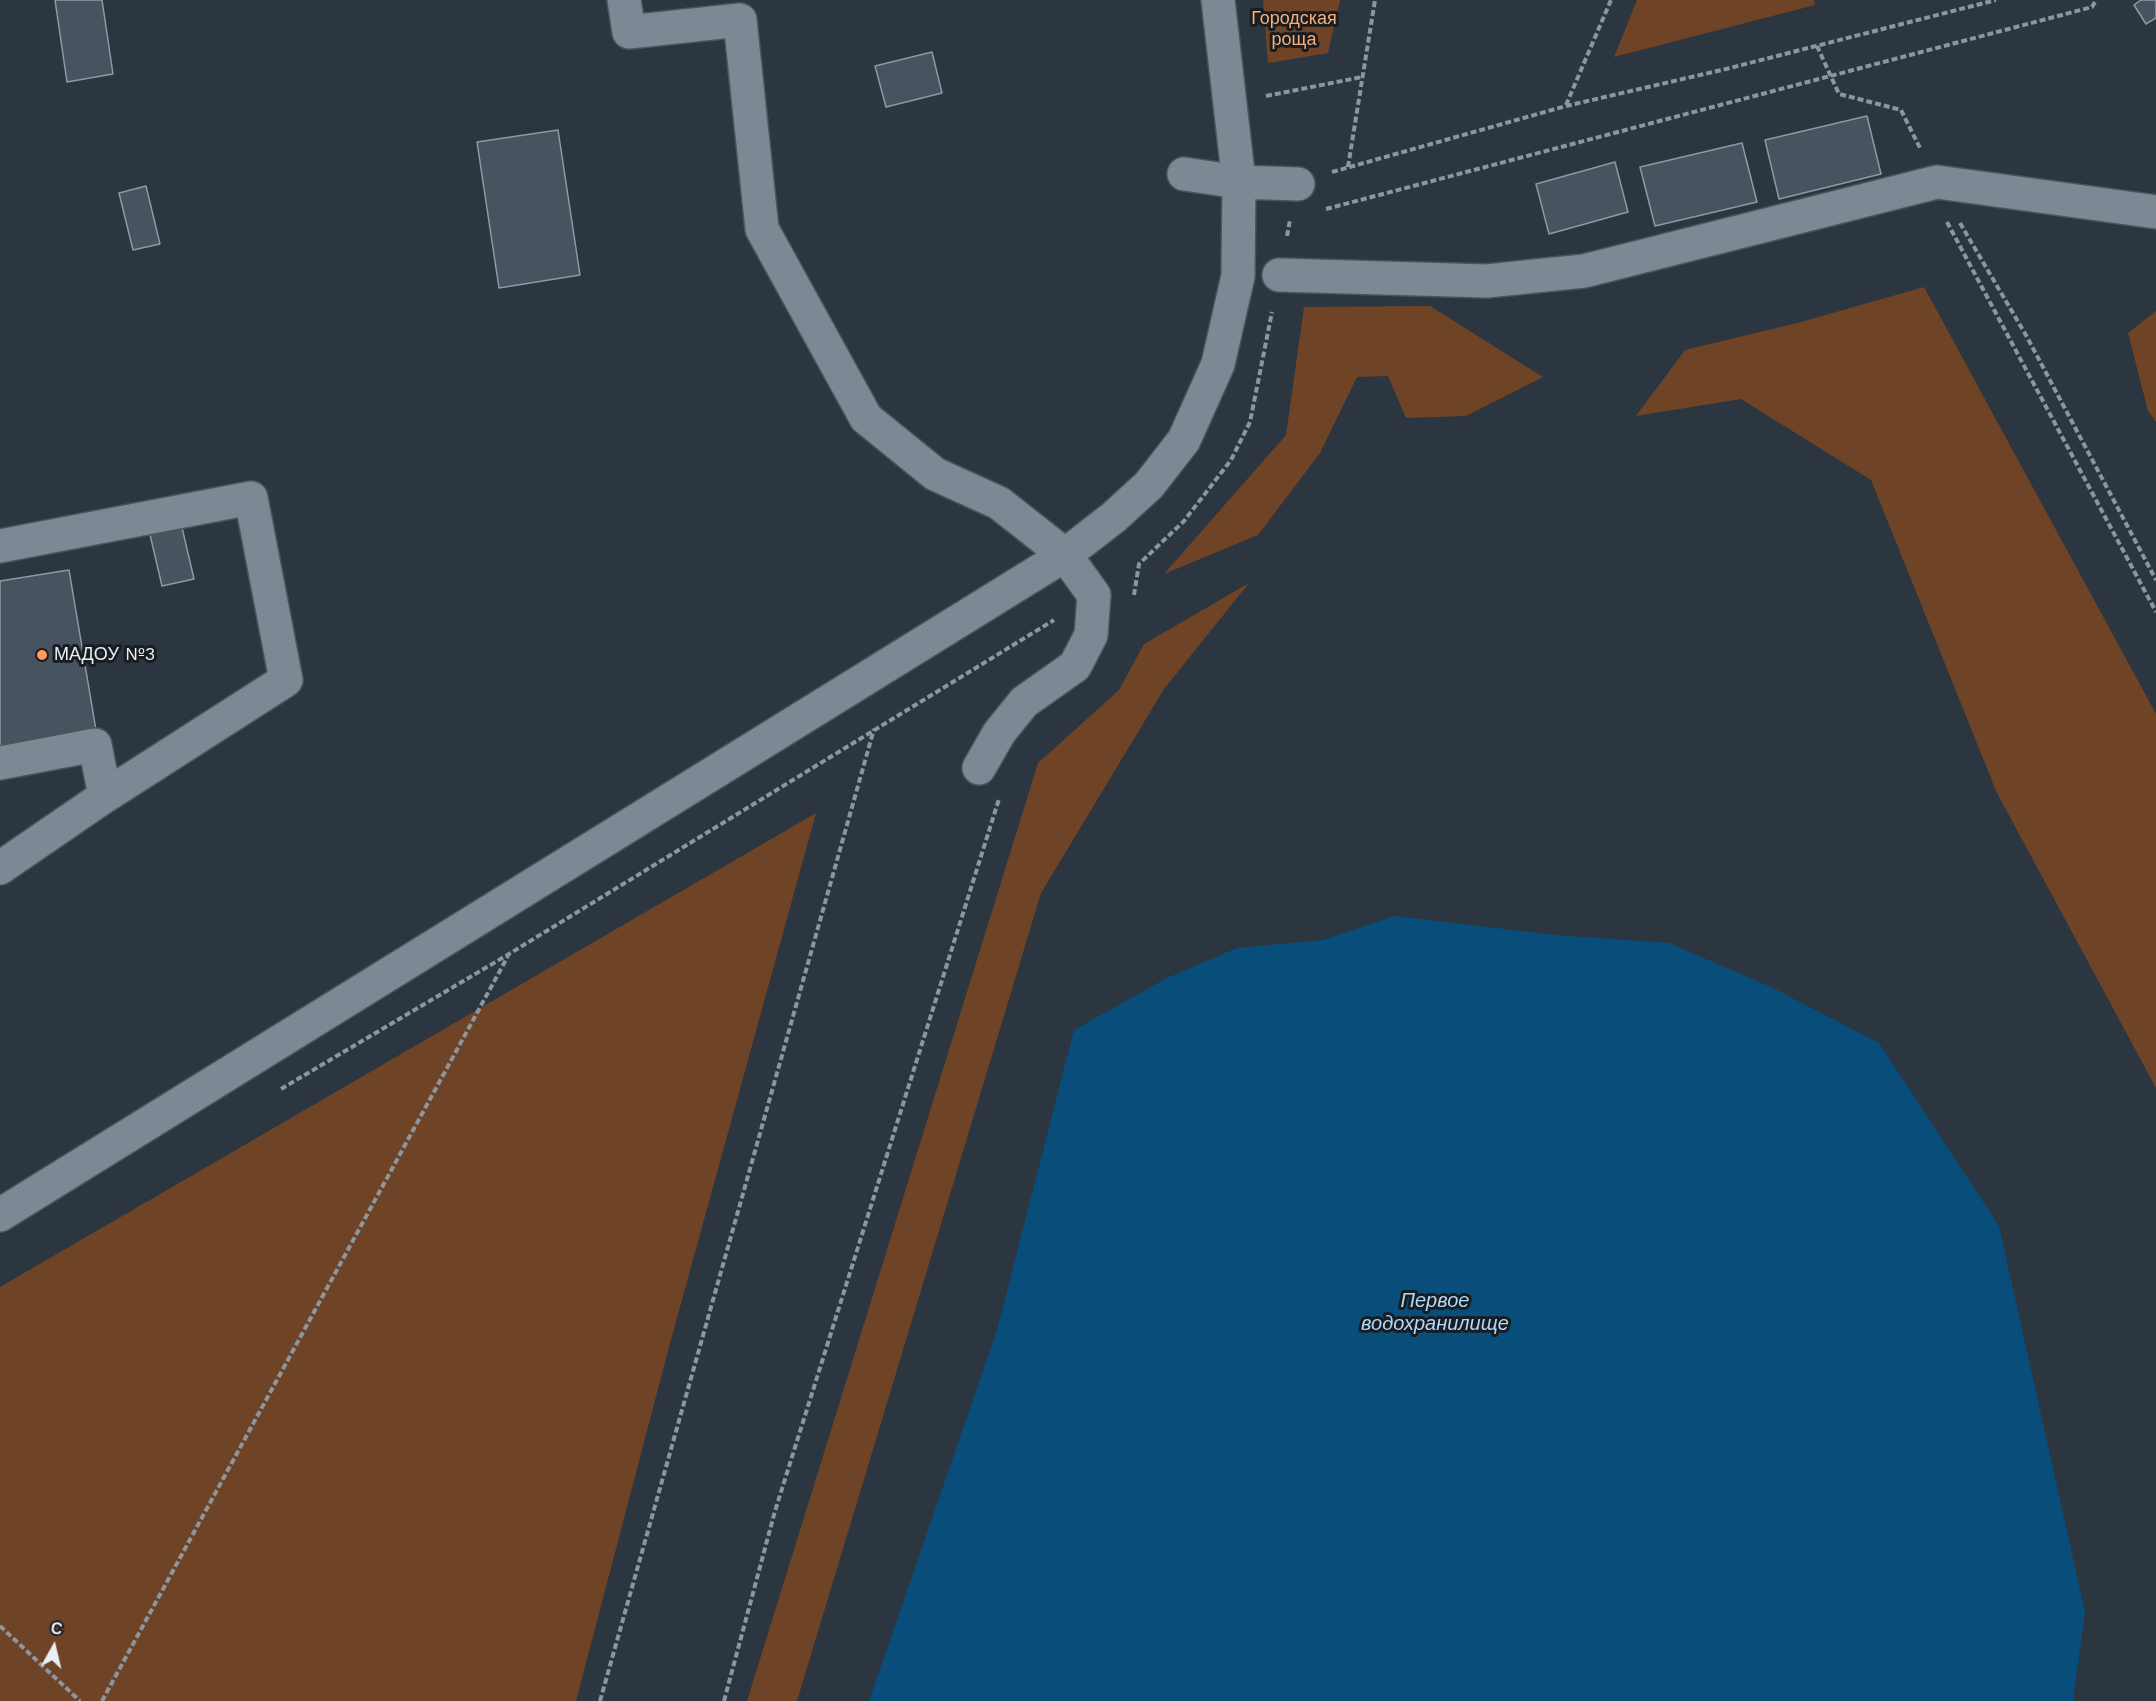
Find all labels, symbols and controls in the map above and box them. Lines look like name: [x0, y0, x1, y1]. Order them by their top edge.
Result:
park label: Городская роща: [1251, 8, 1337, 50]
place label: МАДОУ №3: [54, 644, 155, 666]
marker: МАДОУ №3: [35, 648, 49, 662]
water label: Первое водохранилище: [1361, 1289, 1509, 1336]
north arrow: [24, 1617, 84, 1677]
text: С: [50, 1618, 64, 1639]

